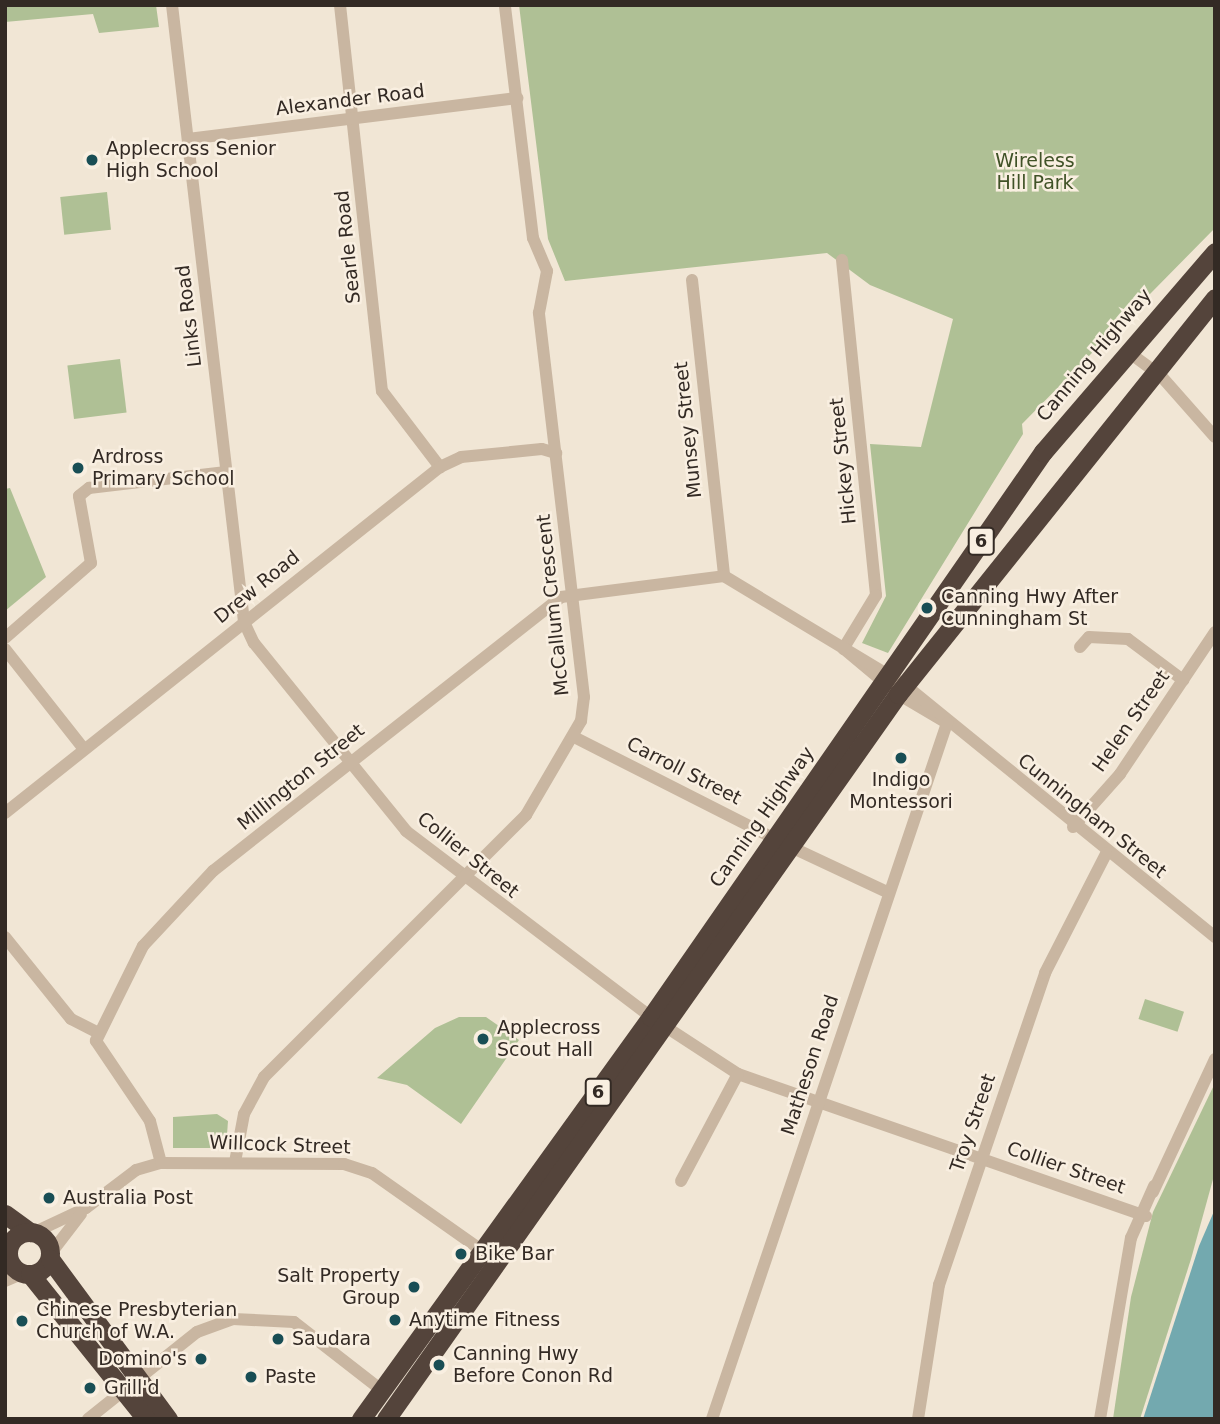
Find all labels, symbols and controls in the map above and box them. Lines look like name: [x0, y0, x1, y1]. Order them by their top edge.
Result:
street label: Alexander Road: [274, 80, 426, 120]
place label: Applecross Senior High School: [106, 138, 276, 182]
park label: Wireless Hill Park: [995, 150, 1075, 194]
marker: Applecross Senior High School: [84, 152, 100, 168]
street label: Searle Road: [331, 189, 365, 305]
street label: Links Road: [171, 264, 207, 368]
street label: Canning Highway: [1032, 284, 1156, 426]
street label: Munsey Street: [669, 361, 707, 499]
street label: Hickey Street: [825, 397, 861, 525]
place label: Ardross Primary School: [92, 446, 235, 490]
marker: Ardross Primary School: [70, 460, 86, 476]
street label: McCallum Crescent: [532, 513, 574, 697]
road number: 6: [967, 526, 995, 556]
street label: Drew Road: [210, 546, 304, 628]
place label: Canning Hwy After Cunningham St: [941, 586, 1118, 630]
marker: Canning Hwy After Cunningham St: [919, 600, 935, 616]
street label: Helen Street: [1088, 666, 1174, 776]
street label: Millington Street: [233, 719, 369, 835]
street label: Carroll Street: [623, 732, 745, 810]
street label: Canning Highway: [705, 742, 819, 892]
street label: Cunningham Street: [1013, 749, 1171, 883]
marker: Indigo Montessori: [893, 750, 909, 766]
place label: Indigo Montessori: [849, 769, 953, 813]
street label: Collier Street: [413, 807, 523, 903]
street label: Matheson Road: [777, 992, 843, 1138]
place label: Applecross Scout Hall: [497, 1017, 600, 1061]
marker: Applecross Scout Hall: [475, 1031, 491, 1047]
street label: Troy Street: [945, 1071, 1001, 1175]
road number: 6: [584, 1078, 612, 1106]
street label: Willcock Street: [209, 1131, 351, 1159]
street label: Collier Street: [1004, 1137, 1128, 1199]
place label: Australia Post: [63, 1187, 193, 1209]
marker: Australia Post: [41, 1190, 57, 1206]
place label: Bike Bar: [475, 1243, 554, 1265]
marker: Bike Bar: [453, 1246, 469, 1262]
place label: Salt Property Group: [277, 1265, 400, 1309]
marker: Salt Property Group: [406, 1279, 422, 1295]
place label: Chinese Presbyterian Church of W.A.: [36, 1299, 237, 1343]
place label: Anytime Fitness: [409, 1309, 560, 1331]
marker: Anytime Fitness: [387, 1312, 403, 1328]
marker: Chinese Presbyterian Church of W.A.: [14, 1313, 30, 1329]
place label: Saudara: [292, 1328, 371, 1350]
marker: Saudara: [270, 1331, 286, 1347]
place label: Canning Hwy Before Conon Rd: [453, 1343, 613, 1387]
place label: Domino's: [98, 1348, 187, 1370]
marker: Domino's: [193, 1351, 209, 1367]
marker: Canning Hwy Before Conon Rd: [431, 1357, 447, 1373]
place label: Paste: [265, 1366, 316, 1388]
marker: Paste: [243, 1369, 259, 1385]
place label: Grill'd: [104, 1377, 160, 1399]
marker: Grill'd: [82, 1380, 98, 1396]

